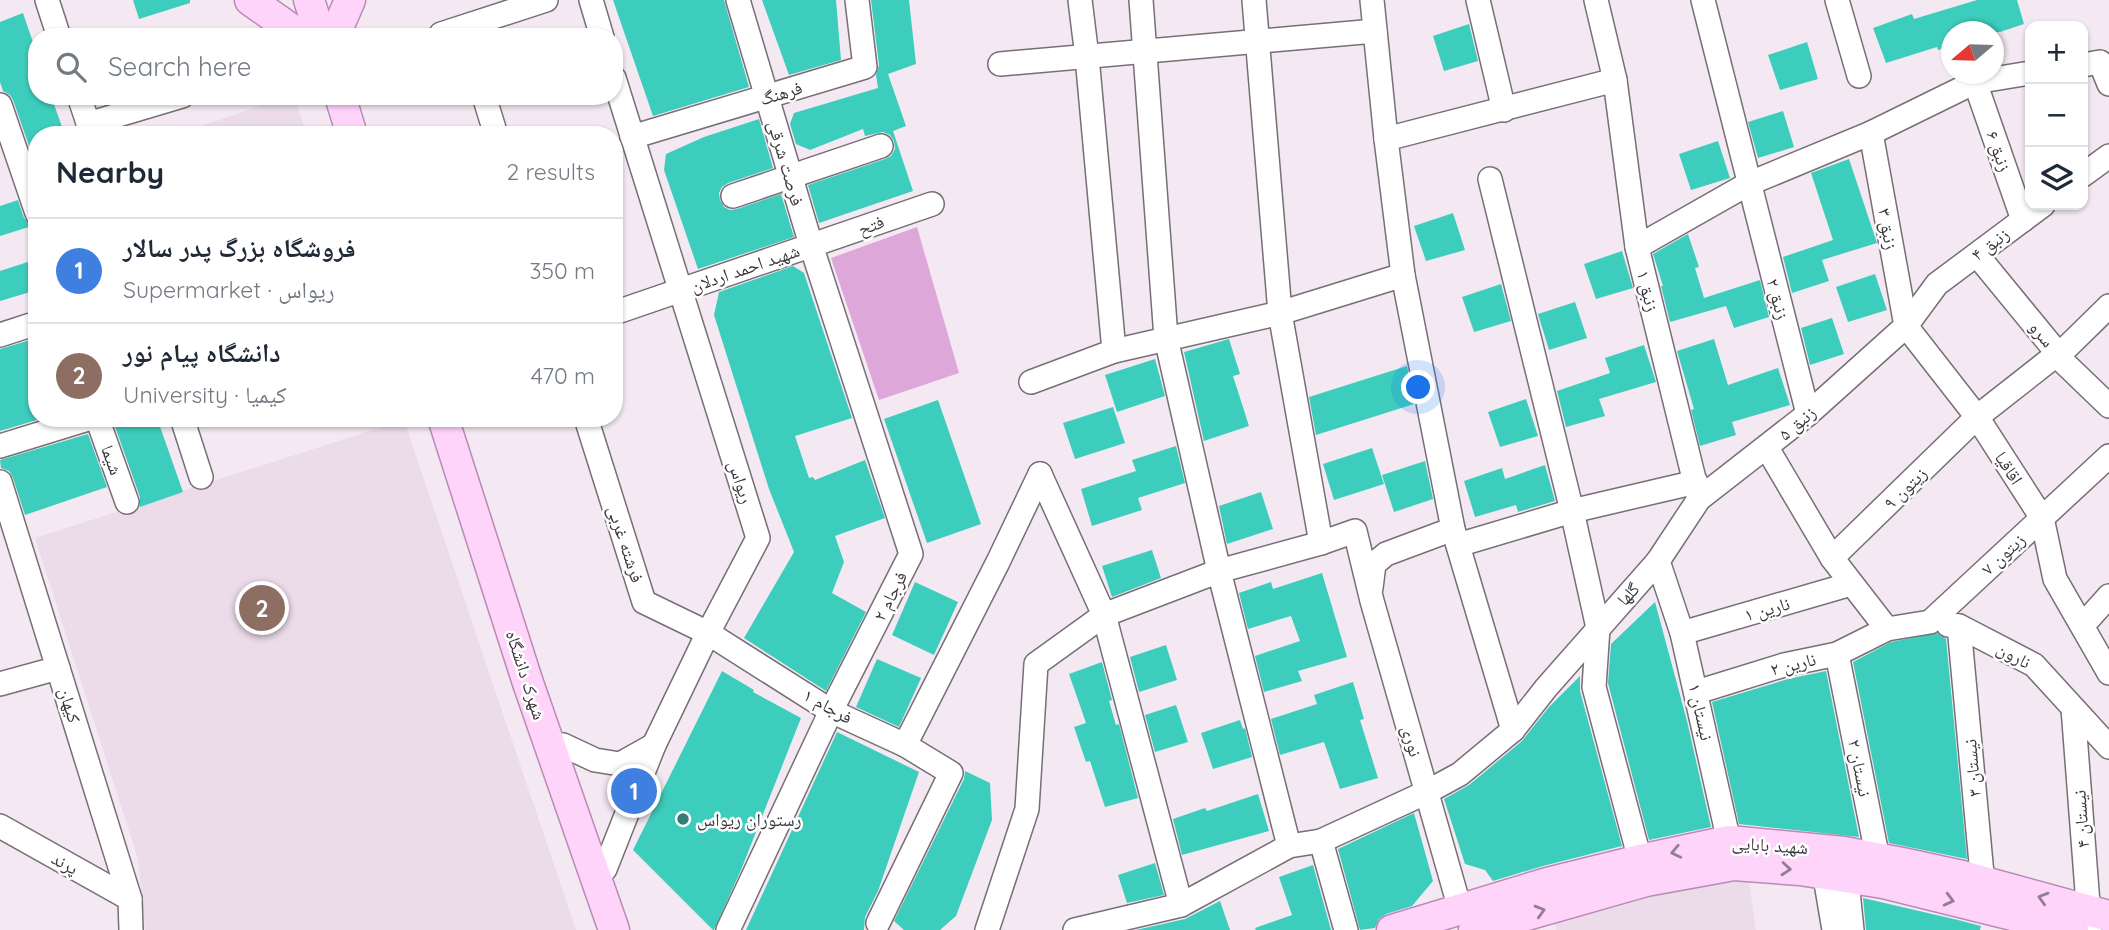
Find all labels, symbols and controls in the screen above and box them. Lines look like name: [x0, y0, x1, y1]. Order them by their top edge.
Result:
north arrow: [1941, 21, 2004, 84]
map controls: [2025, 21, 2088, 210]
button: +: [2025, 21, 2088, 84]
search box: [28, 28, 623, 105]
icon: search: [52, 48, 90, 86]
text: Search here: [108, 50, 252, 83]
street label: فرهنگ: [757, 76, 805, 110]
button: −: [2025, 84, 2088, 147]
street label: فرصت شرقی: [763, 118, 809, 208]
street label: زنبق ۶: [1981, 128, 2017, 175]
button: layers: [2025, 147, 2088, 210]
text: Nearby: [56, 153, 164, 191]
text: 2 results: [506, 157, 595, 186]
street label: زنبق ۳: [1873, 206, 1903, 252]
street label: فتح: [855, 210, 887, 241]
street label: زنبق ۴: [1966, 222, 2014, 266]
text: فروشگاه بزرگ پدر سالار: [123, 231, 356, 264]
street label: شهید احمد اردلان: [687, 239, 803, 297]
text: 1: [75, 256, 83, 285]
text: 350 m: [529, 256, 595, 285]
street label: زنبق ۱: [1632, 268, 1664, 314]
text: Supermarket · ریواس: [123, 275, 335, 304]
street label: زنبق ۲: [1761, 276, 1795, 322]
street label: سرو: [2024, 316, 2060, 352]
text: دانشگاه پیام نور: [123, 336, 281, 369]
text: 2: [72, 361, 86, 390]
text: 470 m: [531, 361, 595, 390]
your location: [1401, 370, 1435, 404]
text: University · کیمیا: [123, 380, 287, 409]
street label: زنبق ۵: [1774, 401, 1820, 445]
street label: شیما: [96, 442, 128, 478]
street label: اقاقیا: [1990, 447, 2028, 489]
street label: ریواس: [723, 457, 759, 507]
street label: زیتون ۹: [1878, 462, 1932, 514]
street label: فرشته غربی: [603, 502, 649, 586]
street label: زیتون ۷: [1976, 528, 2030, 580]
street label: فرجام ۲: [868, 567, 913, 625]
street label: گلها: [1612, 577, 1645, 610]
pin: 2: [239, 582, 285, 634]
street label: نارین ۱: [1742, 592, 1792, 626]
street label: شهرک دانشگاه: [501, 627, 551, 723]
street label: نارون: [1993, 636, 2035, 674]
street label: نارین ۲: [1768, 647, 1818, 681]
street label: نیستان ۱: [1683, 681, 1719, 743]
street label: فرجام ۱: [799, 683, 857, 730]
street label: کیهان: [54, 684, 86, 726]
street label: نوری: [1397, 723, 1427, 759]
street label: نیستان ۲: [1843, 737, 1877, 799]
street label: نیستان ۳: [1958, 738, 1986, 798]
pin: 1: [611, 765, 657, 817]
street label: نیستان ۴: [2068, 789, 2094, 849]
place label: رستوران ریواس: [697, 808, 802, 831]
marker: رستوران ریواس: [675, 811, 691, 827]
street label: شهید بابایی: [1731, 831, 1809, 859]
one-way arrow: [1670, 844, 1682, 858]
street label: پرند: [48, 846, 82, 880]
one-way arrow: [1781, 861, 1792, 876]
one-way arrow: [1943, 892, 1955, 906]
one-way arrow: [2037, 892, 2049, 907]
one-way arrow: [1534, 905, 1546, 920]

